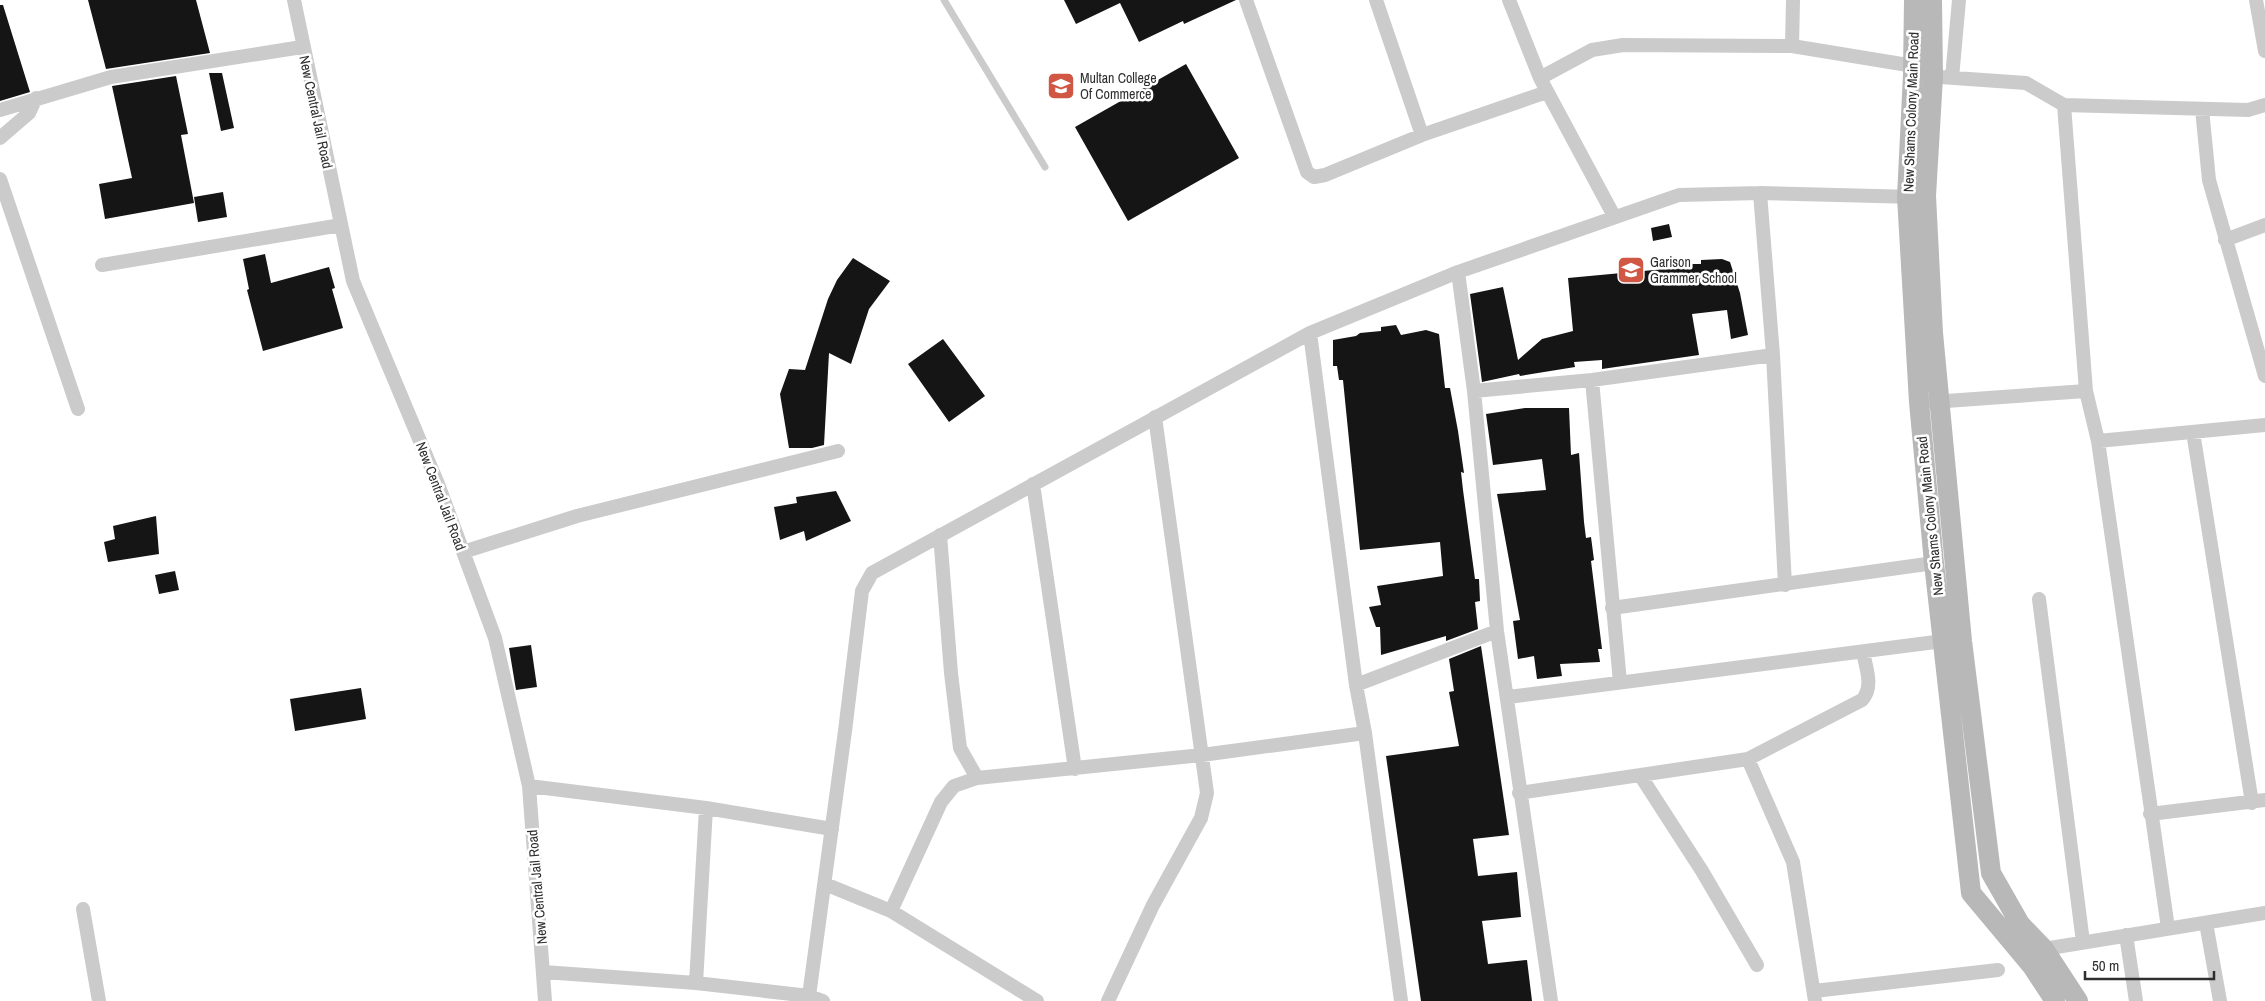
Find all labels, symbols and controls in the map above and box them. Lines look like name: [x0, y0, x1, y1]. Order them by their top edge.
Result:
street label: New Shams Colony Main Road: [1899, 32, 1923, 192]
street label: New Central Jail Road: [295, 54, 337, 170]
place label: Multan College Of Commerce: [1080, 69, 1157, 103]
school or university icon: Multan College Of Commerce: [1046, 71, 1076, 101]
place label: Garison Grammer School: [1650, 253, 1737, 287]
school or university icon: Garison Grammer School: [1616, 255, 1646, 285]
street label: New Shams Colony Main Road: [1913, 435, 1947, 597]
street label: New Central Jail Road: [412, 439, 470, 553]
street label: New Central Jail Road: [523, 829, 551, 945]
scale bar: [2085, 948, 2214, 980]
text: 50 m: [2092, 955, 2119, 976]

